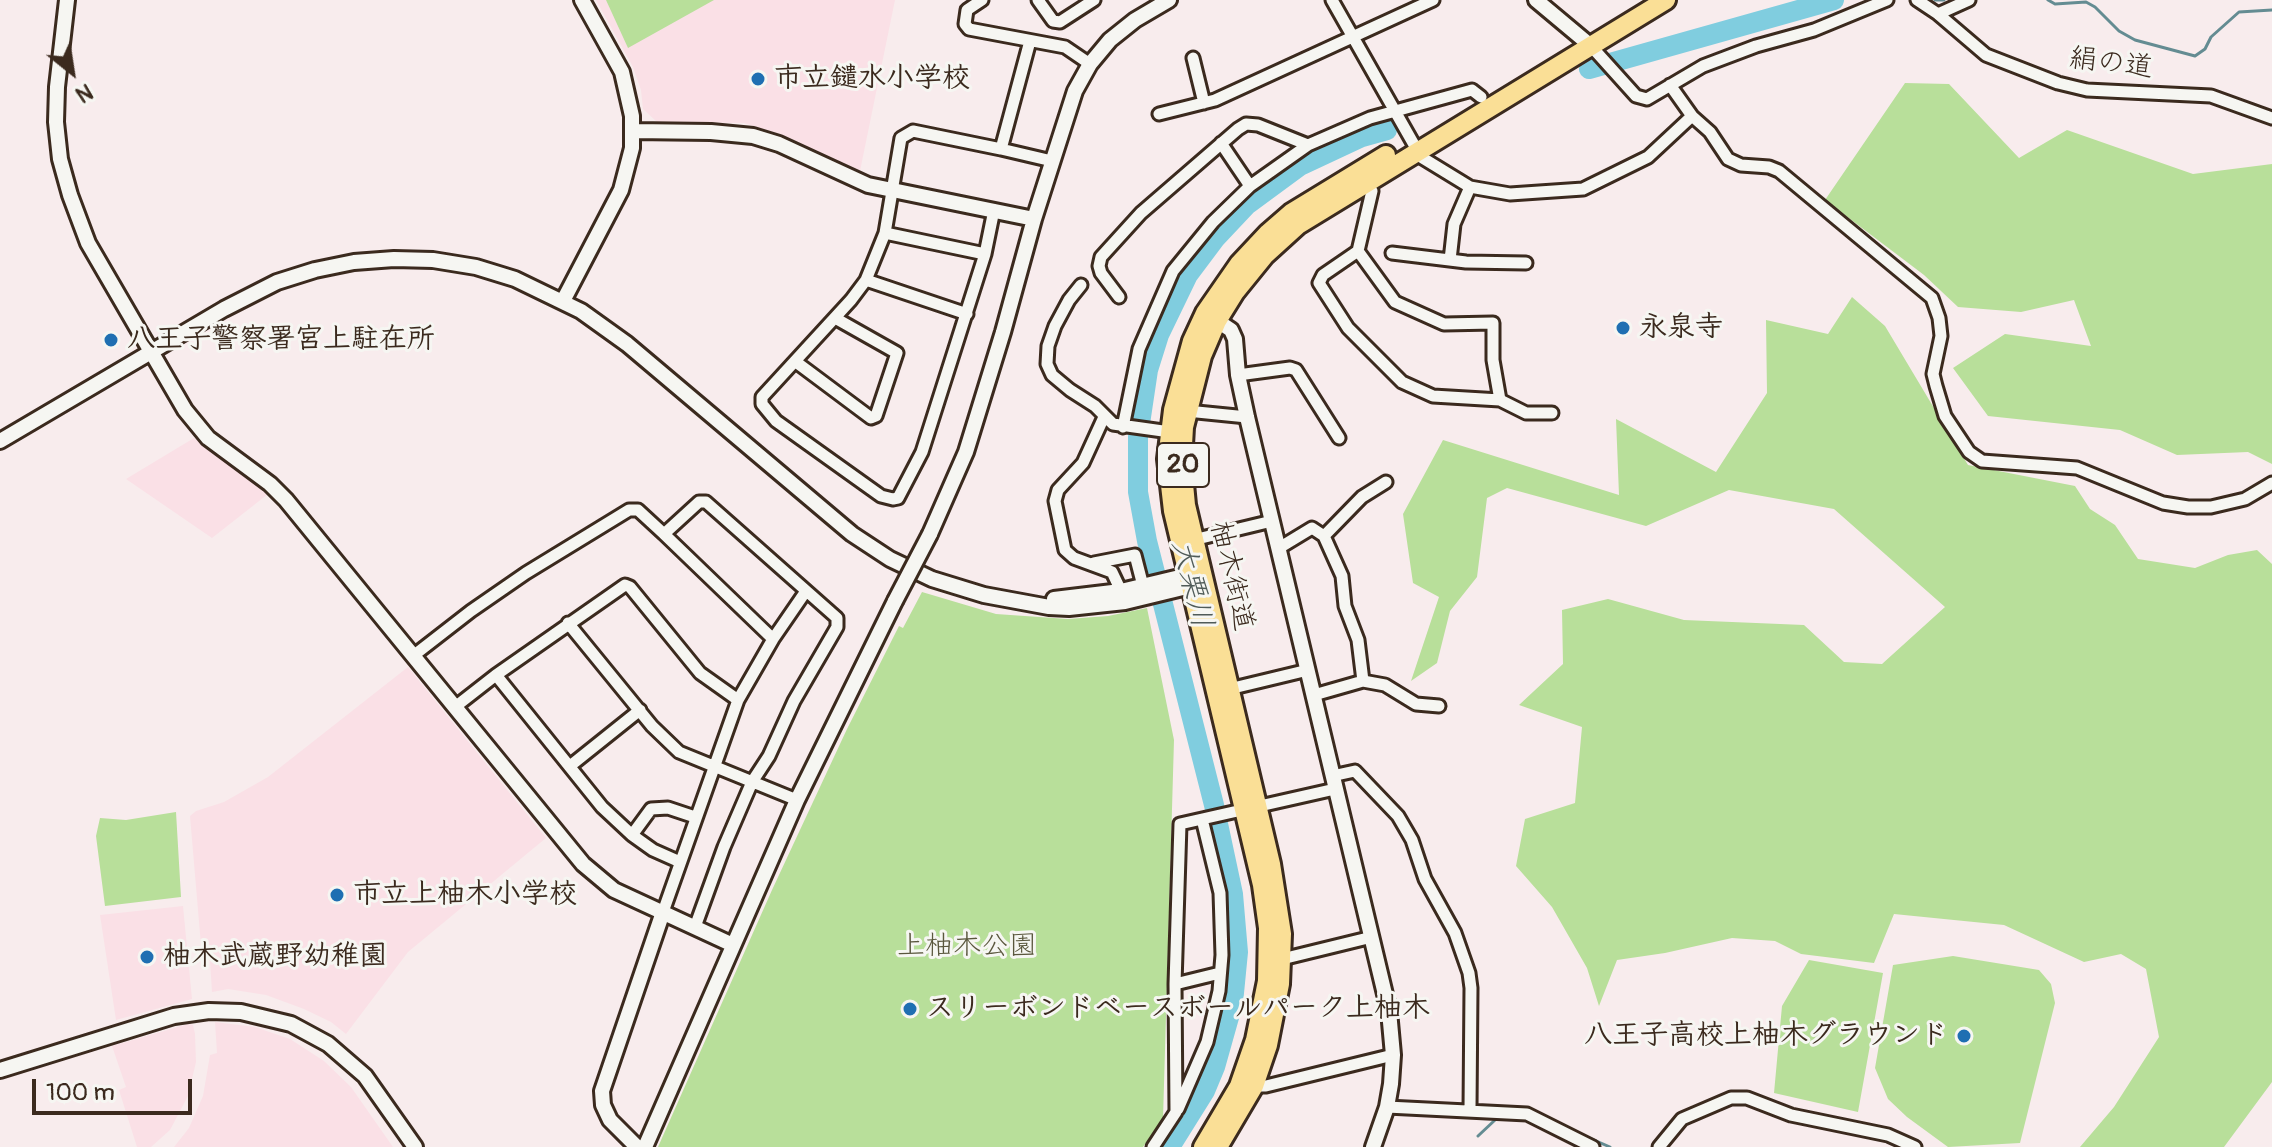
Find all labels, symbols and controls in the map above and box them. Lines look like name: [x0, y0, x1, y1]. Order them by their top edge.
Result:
north arrow: [32, 32, 112, 112]
street label: 絹の道: [2067, 42, 2155, 86]
place label: 市立鑓水小学校: [774, 62, 970, 96]
marker: 市立鑓水小学校: [749, 70, 767, 88]
text: N: [71, 77, 97, 109]
place label: 永泉寺: [1639, 311, 1723, 345]
marker: 永泉寺: [1614, 319, 1632, 337]
place label: 八王子警察署宮上駐在所: [127, 323, 435, 357]
marker: 八王子警察署宮上駐在所: [102, 331, 120, 349]
road number: 20: [1157, 443, 1209, 487]
street label: 柚木街道: [1202, 518, 1260, 634]
water label: 大栗川: [1163, 536, 1219, 632]
place label: 市立上柚木小学校: [353, 878, 577, 912]
marker: 市立上柚木小学校: [328, 886, 346, 904]
park label: 上柚木公園: [897, 930, 1037, 964]
place label: 柚木武蔵野幼稚園: [163, 940, 387, 974]
marker: 柚木武蔵野幼稚園: [138, 948, 156, 966]
place label: スリーボンドベースボールパーク上柚木: [926, 992, 1430, 1026]
marker: スリーボンドベースボールパーク上柚木: [901, 1000, 919, 1018]
place label: 八王子高校上柚木グラウンド: [1584, 1019, 1948, 1053]
marker: 八王子高校上柚木グラウンド: [1955, 1027, 1973, 1045]
scale bar: [36, 1063, 196, 1113]
text: 100 m: [46, 1078, 115, 1107]

